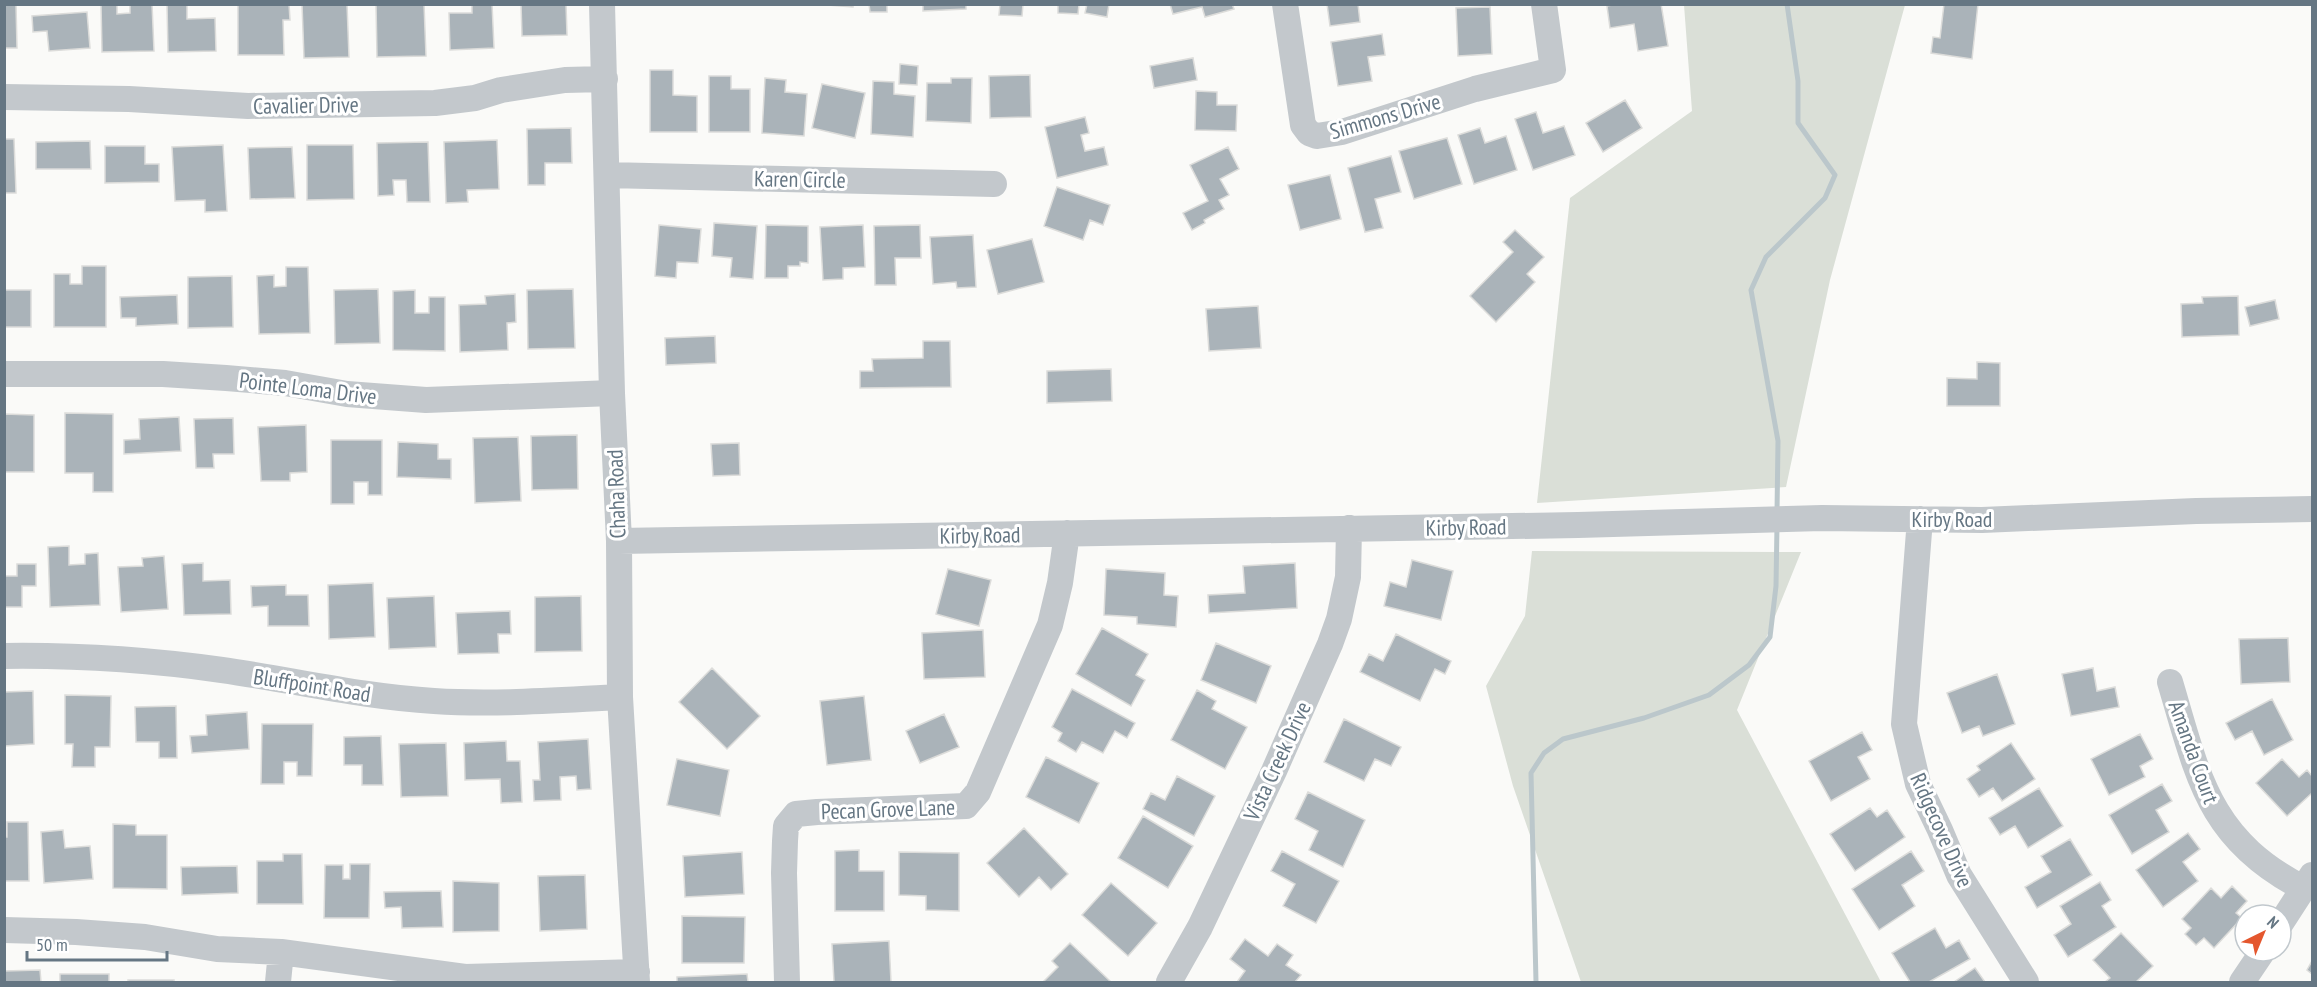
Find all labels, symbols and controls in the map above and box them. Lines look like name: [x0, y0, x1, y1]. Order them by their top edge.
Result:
street label: Simmons Drive: [1326, 87, 1444, 145]
street label: Cavalier Drive: [253, 90, 359, 120]
street label: Karen Circle: [754, 164, 846, 194]
street label: Pointe Loma Drive: [238, 366, 378, 410]
street label: Chaha Road: [600, 449, 632, 539]
street label: Kirby Road: [1912, 505, 1992, 533]
street label: Kirby Road: [1425, 512, 1507, 542]
street label: Kirby Road: [939, 520, 1021, 550]
street label: Bluffpoint Road: [251, 662, 373, 708]
street label: Vista Creek Drive: [1237, 697, 1317, 826]
street label: Amanda Court: [2162, 697, 2226, 807]
street label: Ridgecove Drive: [1904, 768, 1980, 892]
street label: Pecan Grove Lane: [821, 793, 955, 825]
north arrow: [2233, 903, 2293, 963]
text: N: [2263, 912, 2283, 932]
scale bar: [27, 924, 166, 962]
text: 50 m: [36, 933, 68, 956]

